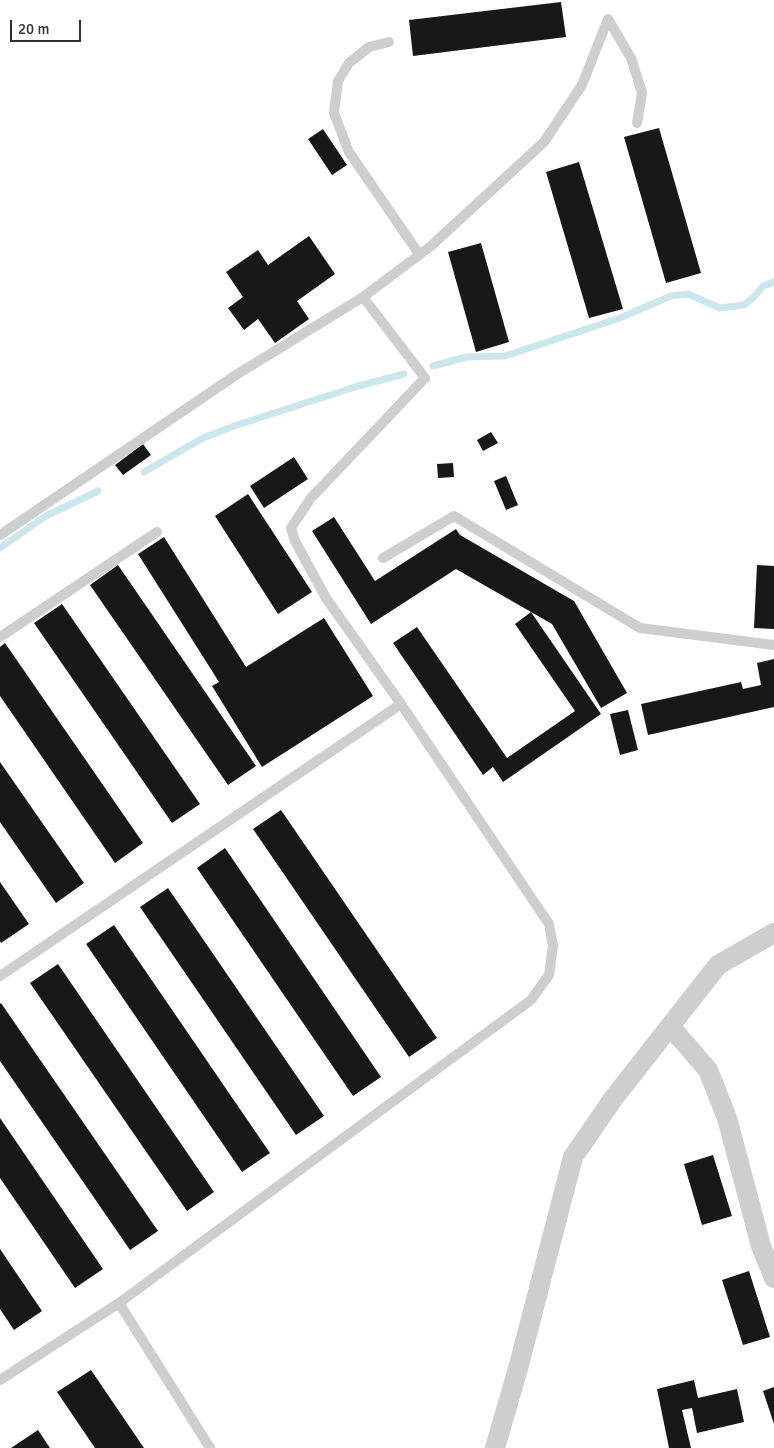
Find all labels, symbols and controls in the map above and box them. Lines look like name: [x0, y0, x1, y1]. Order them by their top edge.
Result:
scale bar: [12, 10, 84, 42]
text: 20 m: [18, 20, 49, 38]

